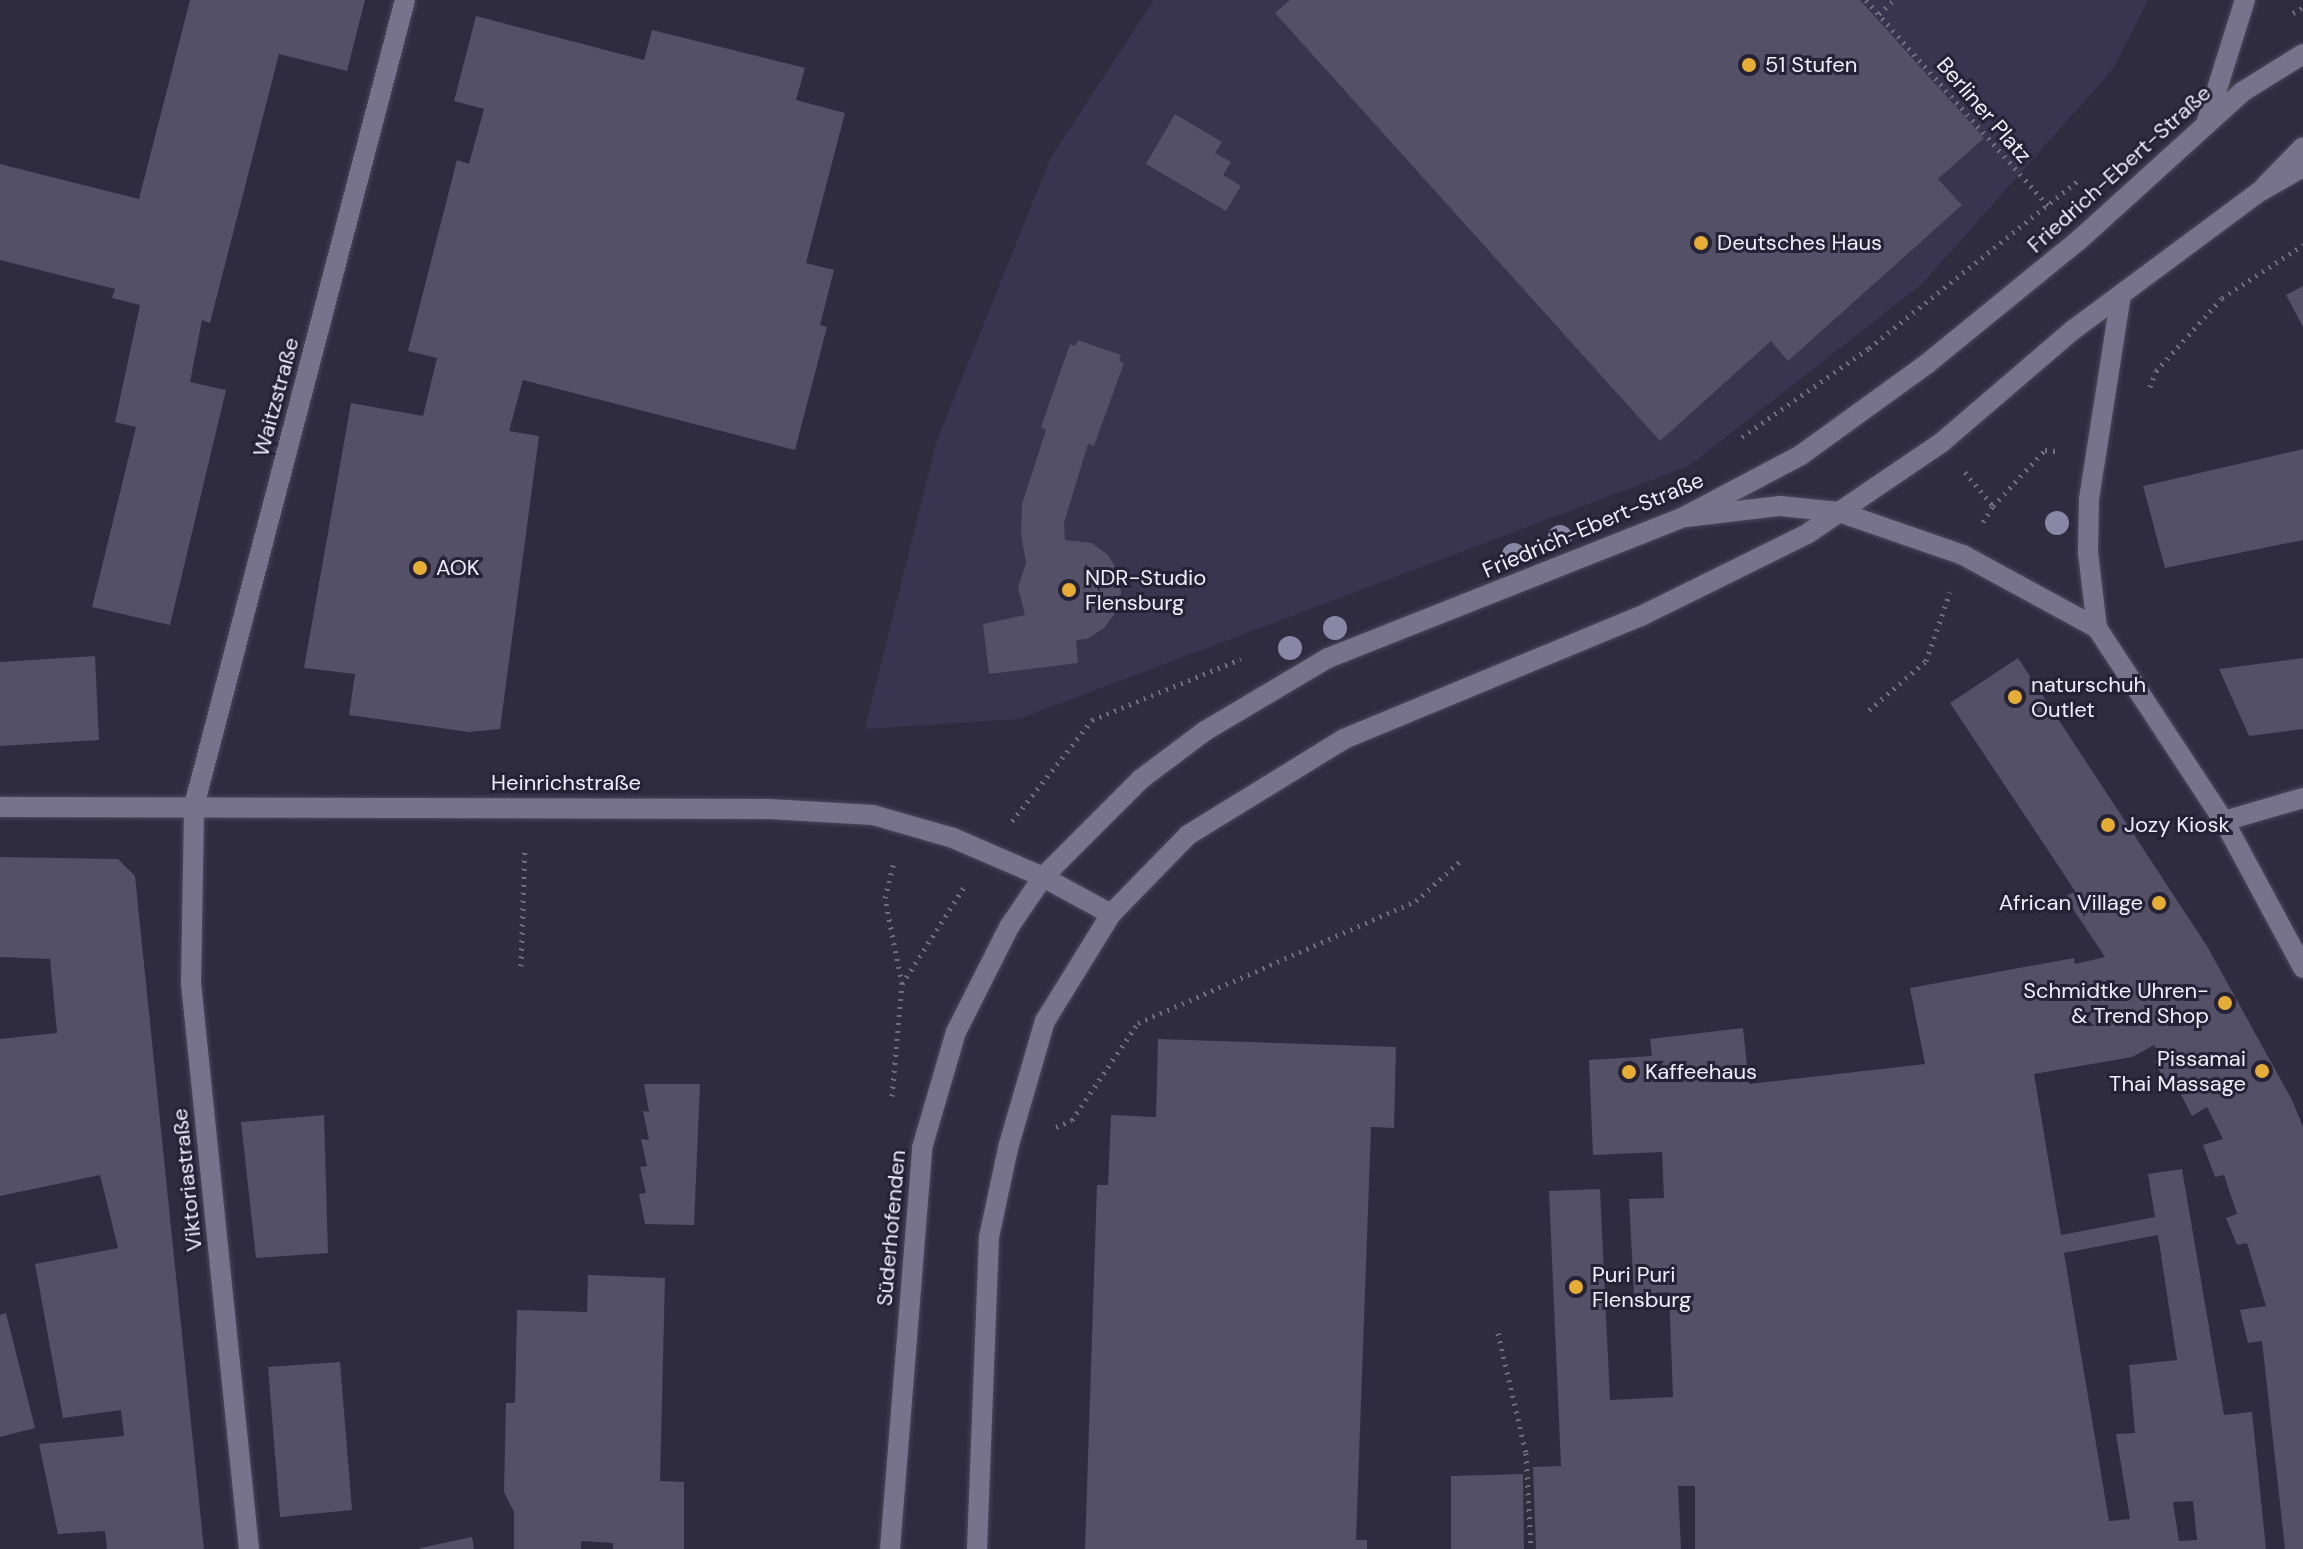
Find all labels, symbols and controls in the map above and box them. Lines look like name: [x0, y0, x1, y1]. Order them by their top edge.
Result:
place label: 51 Stufen: [1765, 52, 1857, 78]
street label: Berliner Platz: [1931, 52, 2037, 168]
marker: 51 Stufen: [1740, 56, 1758, 74]
street label: Friedrich-Ebert-Straße: [2022, 80, 2216, 258]
place label: Deutsches Haus: [1717, 230, 1882, 256]
marker: Deutsches Haus: [1692, 234, 1710, 252]
street label: Waitzstraße: [247, 335, 305, 459]
street label: Friedrich-Ebert-Straße: [1478, 466, 1708, 584]
place label: AOK: [436, 555, 480, 581]
marker: AOK: [411, 559, 429, 577]
place label: NDR-Studio Flensburg: [1085, 564, 1206, 616]
marker: NDR-Studio Flensburg: [1060, 581, 1078, 599]
place label: naturschuh Outlet: [2031, 671, 2146, 722]
marker: naturschuh Outlet: [2006, 688, 2024, 706]
street label: Heinrichstraße: [491, 770, 641, 796]
place label: Jozy Kiosk: [2124, 812, 2230, 838]
marker: Jozy Kiosk: [2099, 816, 2117, 834]
place label: African Village: [1999, 890, 2143, 916]
marker: African Village: [2150, 894, 2168, 912]
place label: Schmidtke Uhren- & Trend Shop: [2023, 977, 2209, 1028]
marker: Schmidtke Uhren- & Trend Shop: [2216, 994, 2234, 1012]
place label: Pissamai Thai Massage: [2109, 1045, 2246, 1096]
place label: Kaffeehaus: [1645, 1059, 1757, 1085]
marker: Pissamai Thai Massage: [2253, 1062, 2271, 1080]
marker: Kaffeehaus: [1620, 1063, 1638, 1081]
street label: Viktoriastraße: [166, 1107, 208, 1253]
street label: Süderhofenden: [871, 1149, 911, 1307]
place label: Puri Puri Flensburg: [1592, 1261, 1691, 1312]
marker: Puri Puri Flensburg: [1567, 1278, 1585, 1296]

